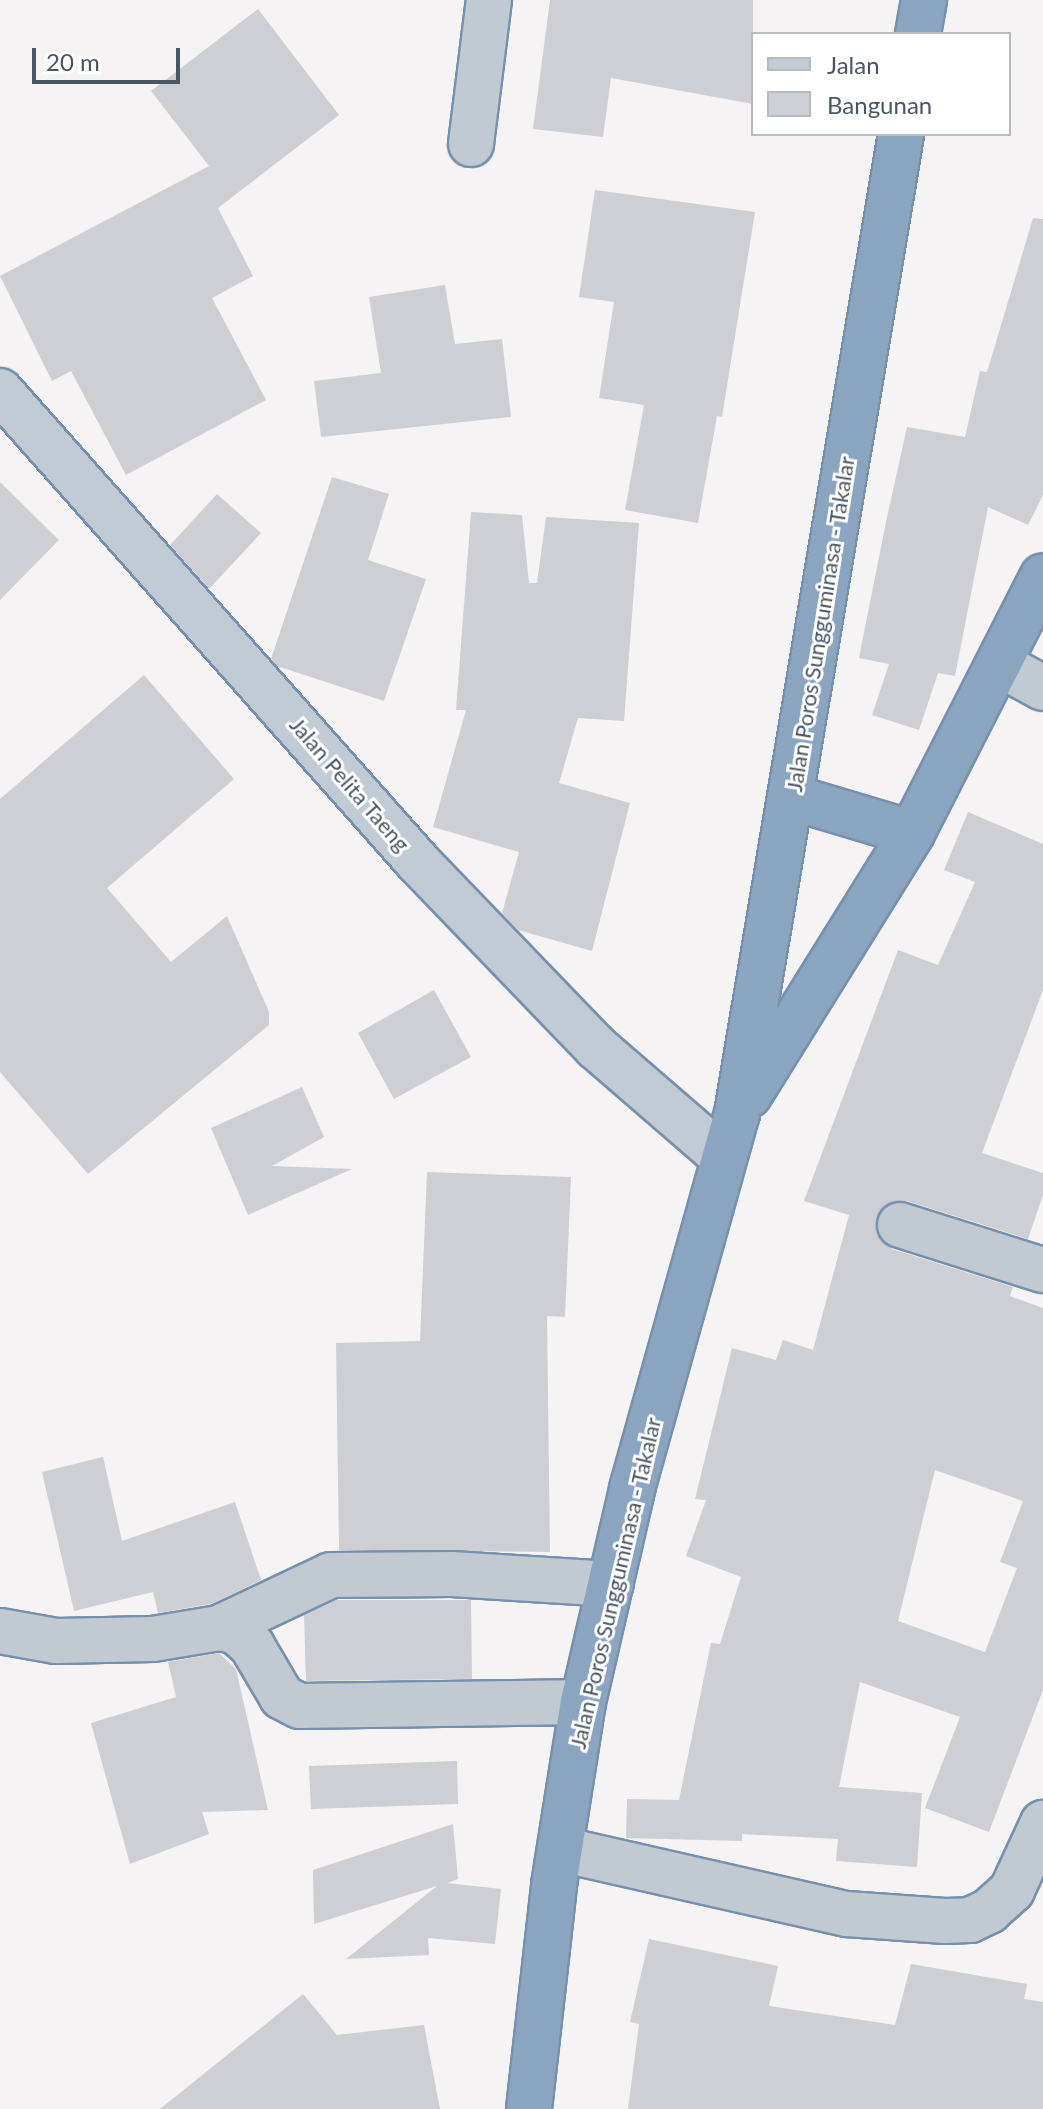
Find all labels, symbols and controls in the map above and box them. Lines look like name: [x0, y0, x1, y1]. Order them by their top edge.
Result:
scale bar: [36, 32, 184, 82]
legend: [751, 32, 1011, 136]
text: 20 m: [46, 47, 100, 76]
text: Jalan: [827, 50, 880, 79]
text: Bangunan: [827, 90, 932, 119]
street label: Jalan Poros Sungguminasa - Takalar: [780, 454, 860, 794]
street label: Jalan Pelita Taeng: [284, 711, 416, 857]
street label: Jalan Poros Sungguminasa - Takalar: [564, 1415, 666, 1751]

